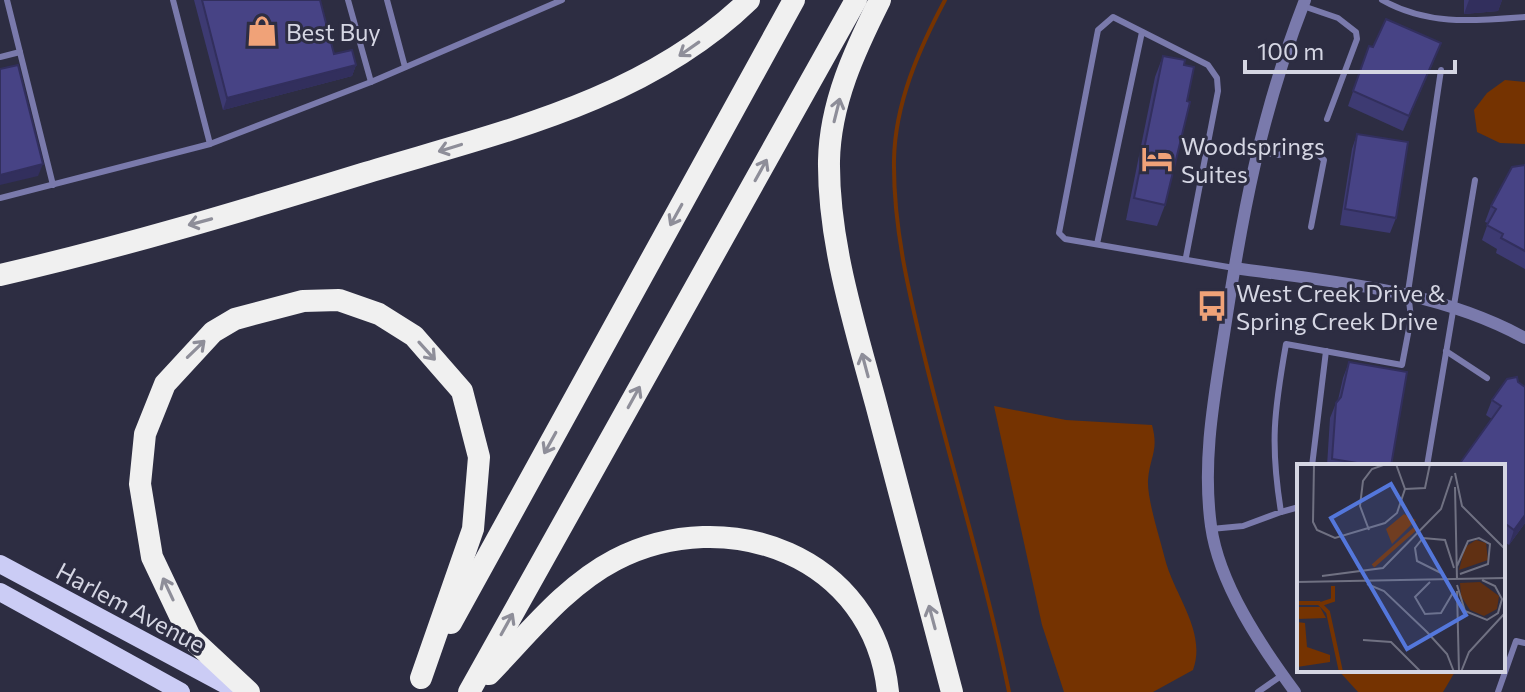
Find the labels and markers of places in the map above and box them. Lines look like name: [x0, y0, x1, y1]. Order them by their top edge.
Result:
shop icon: Best Buy: [245, 14, 279, 48]
place label: Best Buy: [286, 17, 381, 46]
place label: Woodsprings Suites: [1181, 131, 1325, 188]
hotel icon: Woodsprings Suites: [1140, 142, 1174, 176]
place label: West Creek Drive & Spring Creek Drive: [1236, 278, 1446, 335]
bus stop icon: West Creek Drive & Spring Creek Drive: [1195, 289, 1229, 323]

